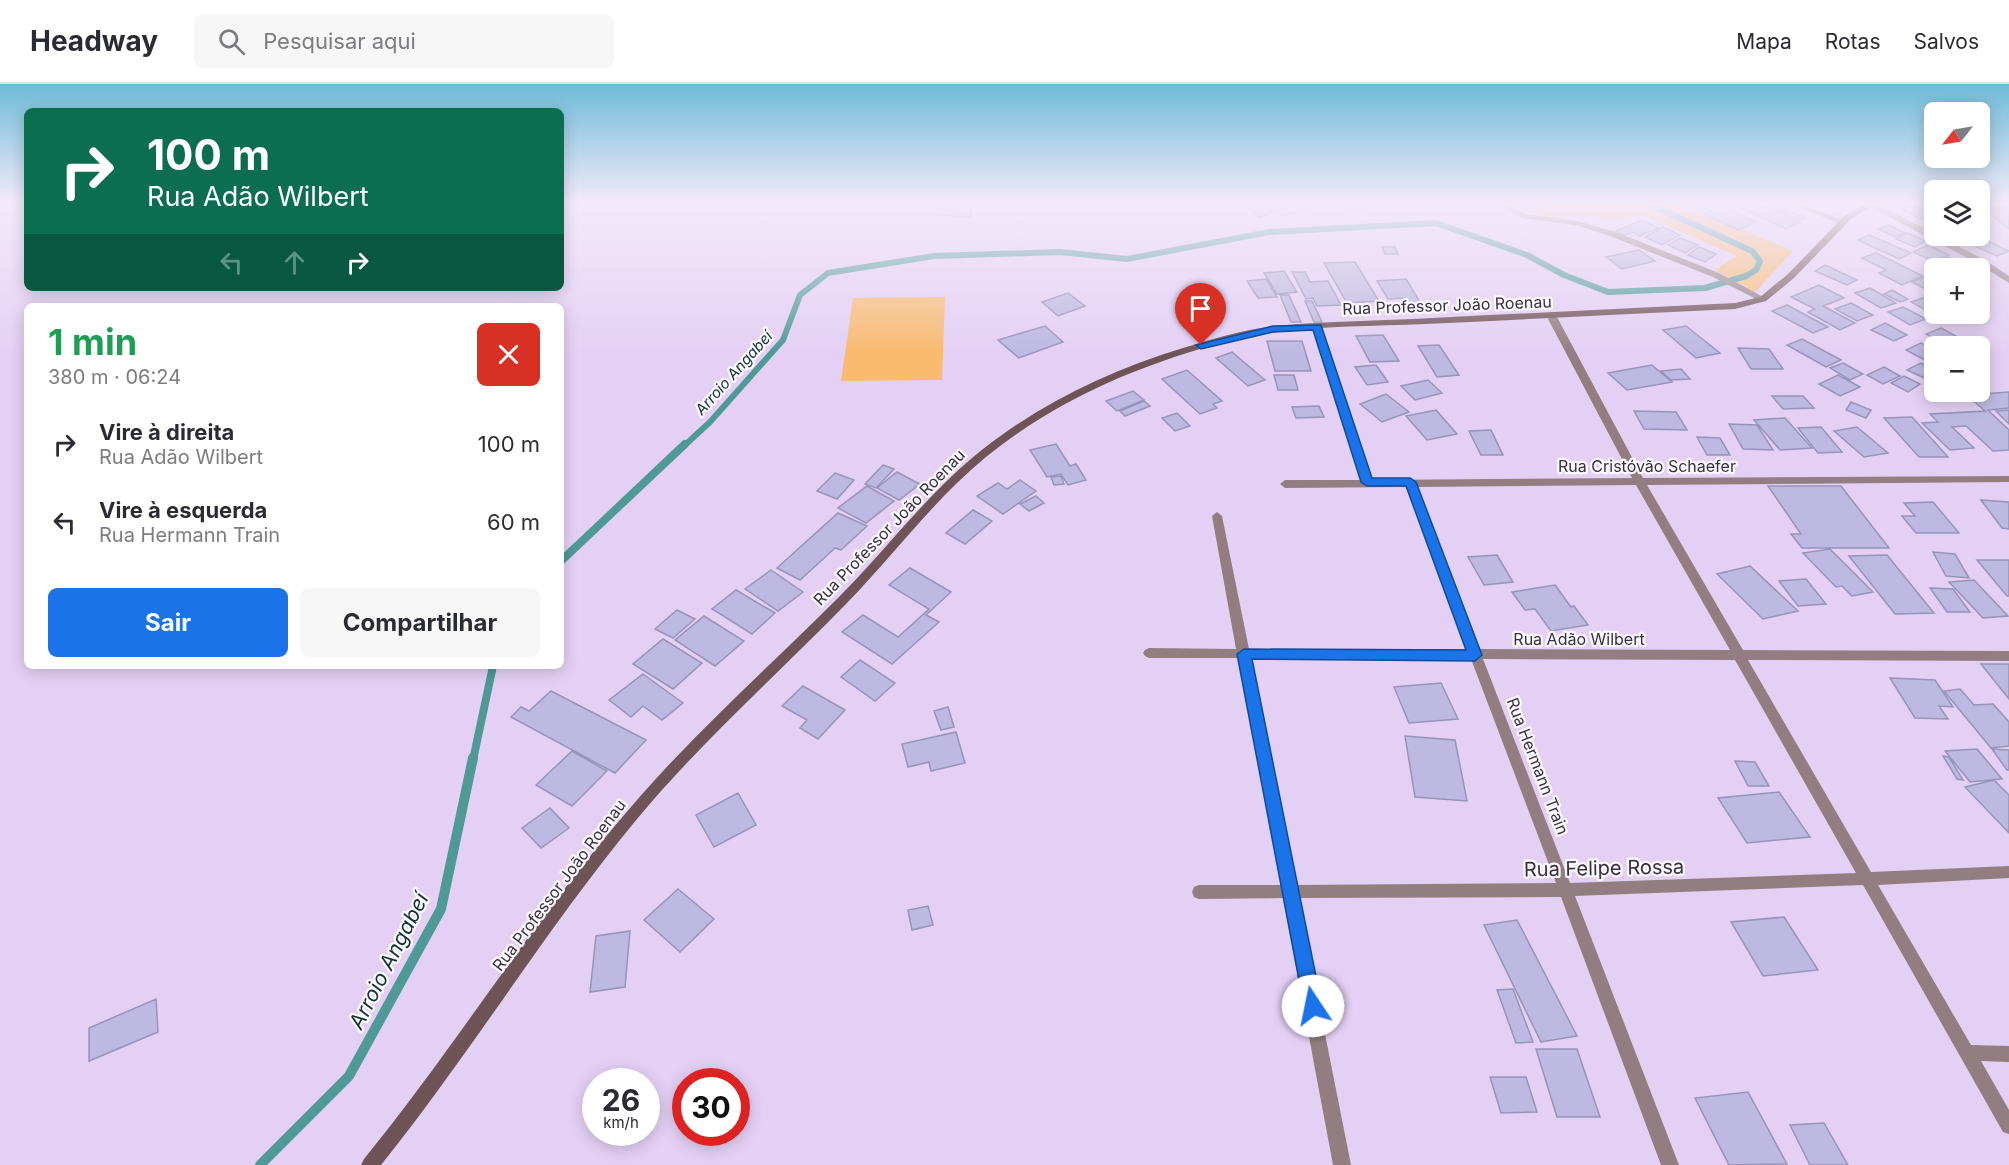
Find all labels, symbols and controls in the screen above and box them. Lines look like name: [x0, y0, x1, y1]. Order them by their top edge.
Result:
search box: [194, 14, 614, 68]
text: Headway: [30, 24, 158, 58]
icon: search: [215, 25, 248, 58]
text: Pesquisar aqui: [263, 28, 416, 54]
text: Mapa: [1736, 29, 1792, 54]
text: Rotas: [1825, 29, 1880, 54]
text: Salvos: [1913, 29, 1979, 54]
north arrow: [1924, 102, 1990, 168]
map controls: [1924, 102, 1990, 402]
text: 100 m: [147, 129, 270, 180]
icon: right: [48, 132, 126, 210]
text: Rua Adão Wilbert: [147, 180, 369, 213]
button: layers: [1924, 180, 1990, 246]
icon: left: [215, 246, 248, 279]
icon: ahead: [278, 246, 311, 279]
icon: right: [341, 246, 374, 279]
button: +: [1924, 258, 1990, 324]
pin: [1175, 283, 1226, 345]
street label: Rua Professor João Roenau: [1342, 291, 1552, 319]
icon: arrive: [1184, 292, 1217, 325]
text: 1 min: [48, 320, 137, 364]
button: close: [477, 323, 540, 386]
water label: Arroio Angabeí: [690, 326, 777, 419]
button: −: [1924, 336, 1990, 402]
text: 380 m · 06:24: [48, 365, 181, 389]
text: Vire à direita: [99, 419, 234, 445]
icon: right: [48, 428, 81, 461]
text: 100 m: [478, 431, 540, 457]
text: Rua Adão Wilbert: [99, 445, 263, 469]
street label: Rua Professor João Roenau: [809, 445, 969, 609]
street label: Rua Cristóvão Schaefer: [1558, 456, 1736, 476]
text: Vire à esquerda: [99, 497, 267, 523]
icon: left: [48, 506, 81, 539]
text: 60 m: [487, 509, 540, 535]
text: Rua Hermann Train: [99, 523, 280, 547]
button: Sair: [48, 588, 288, 657]
button: Compartilhar: [300, 588, 540, 657]
street label: Rua Adão Wilbert: [1513, 629, 1645, 649]
street label: Rua Hermann Train: [1503, 695, 1573, 837]
street label: Rua Professor João Roenau: [488, 795, 630, 975]
street label: Rua Felipe Rossa: [1524, 855, 1684, 881]
water label: Arroio Angabeí: [343, 887, 434, 1034]
position arrow: [1281, 974, 1345, 1038]
speed limit sign: 30: [672, 1068, 750, 1146]
text: 26: [602, 1082, 640, 1118]
text: km/h: [603, 1113, 639, 1132]

